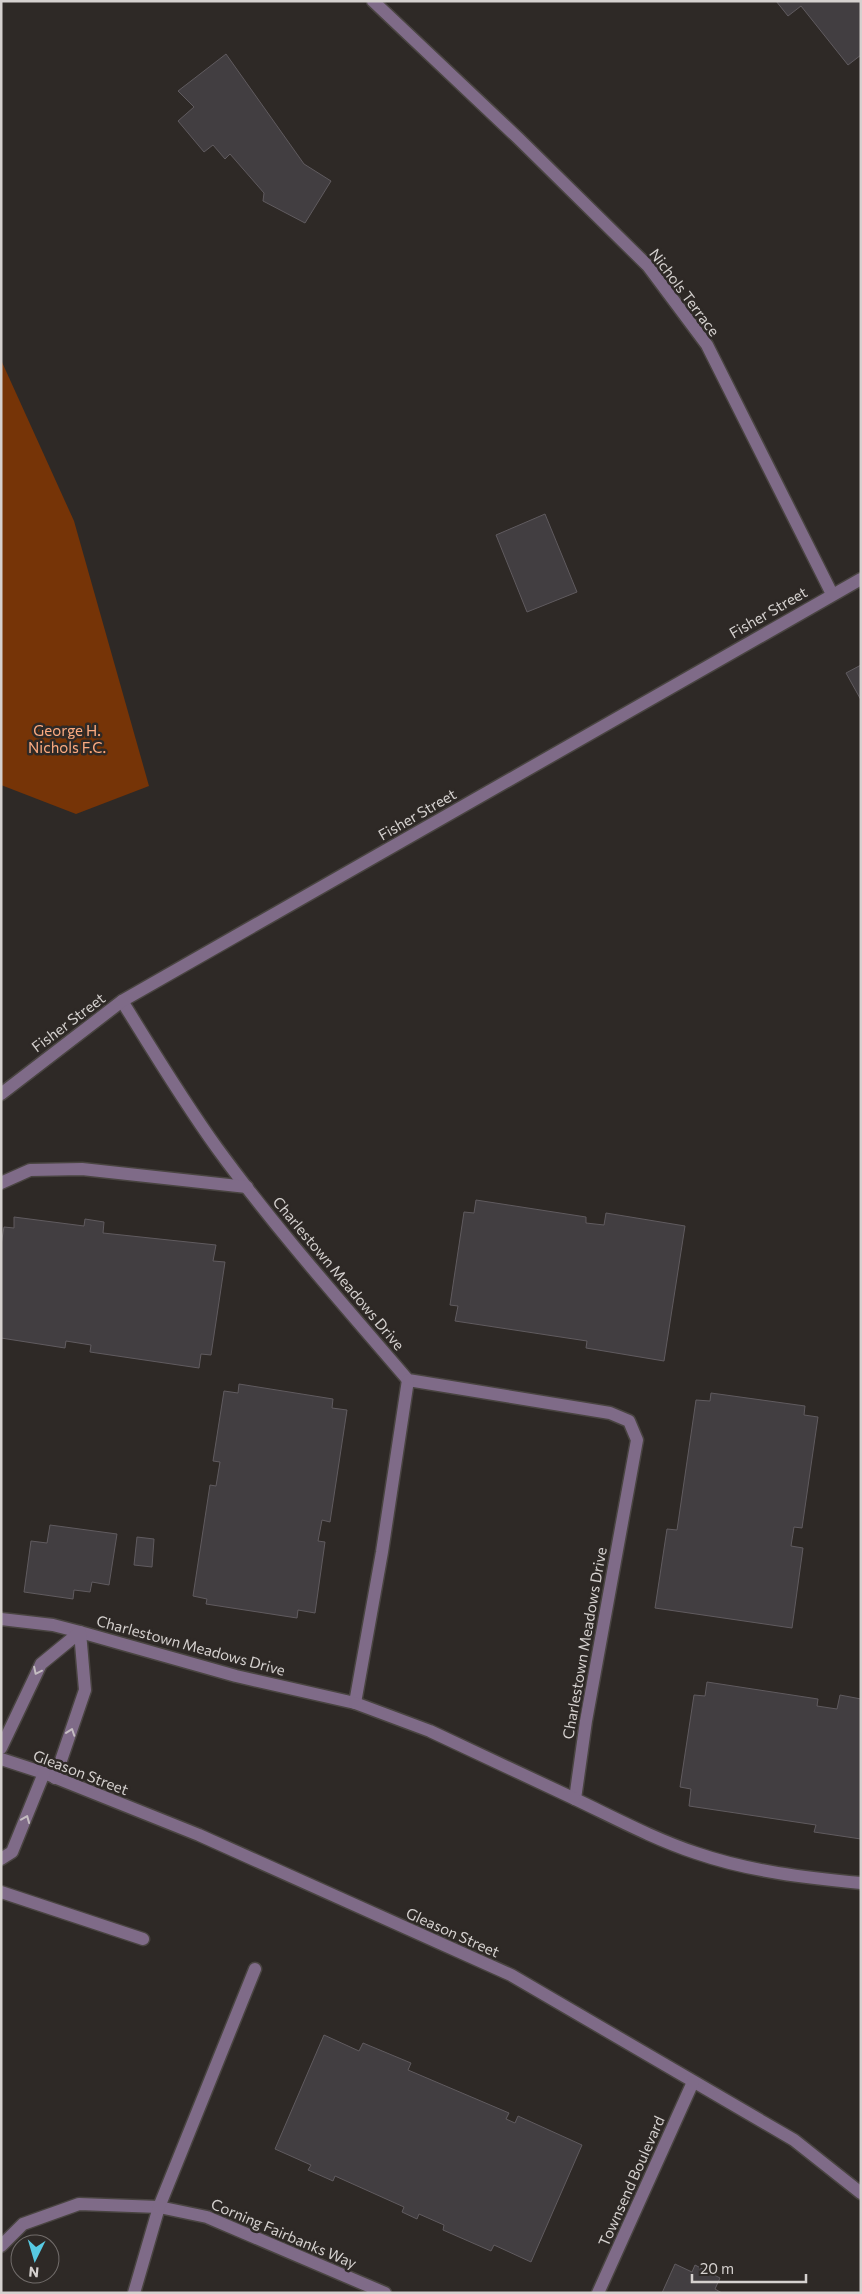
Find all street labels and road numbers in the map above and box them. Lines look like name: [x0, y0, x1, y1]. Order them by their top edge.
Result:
street label: Nichols Terrace: [646, 245, 724, 339]
street label: Fisher Street: [726, 582, 810, 642]
street label: Fisher Street: [375, 784, 459, 844]
street label: Fisher Street: [28, 989, 108, 1055]
street label: Charlestown Meadows Drive: [270, 1193, 409, 1353]
street label: Charlestown Meadows Drive: [558, 1545, 610, 1740]
street label: Charlestown Meadows Drive: [95, 1611, 287, 1679]
street label: Gleason Street: [31, 1746, 131, 1798]
street label: Gleason Street: [404, 1903, 502, 1961]
street label: Townsend Boulevard: [594, 2113, 668, 2249]
street label: Corning Fairbanks Way: [209, 2194, 360, 2272]

